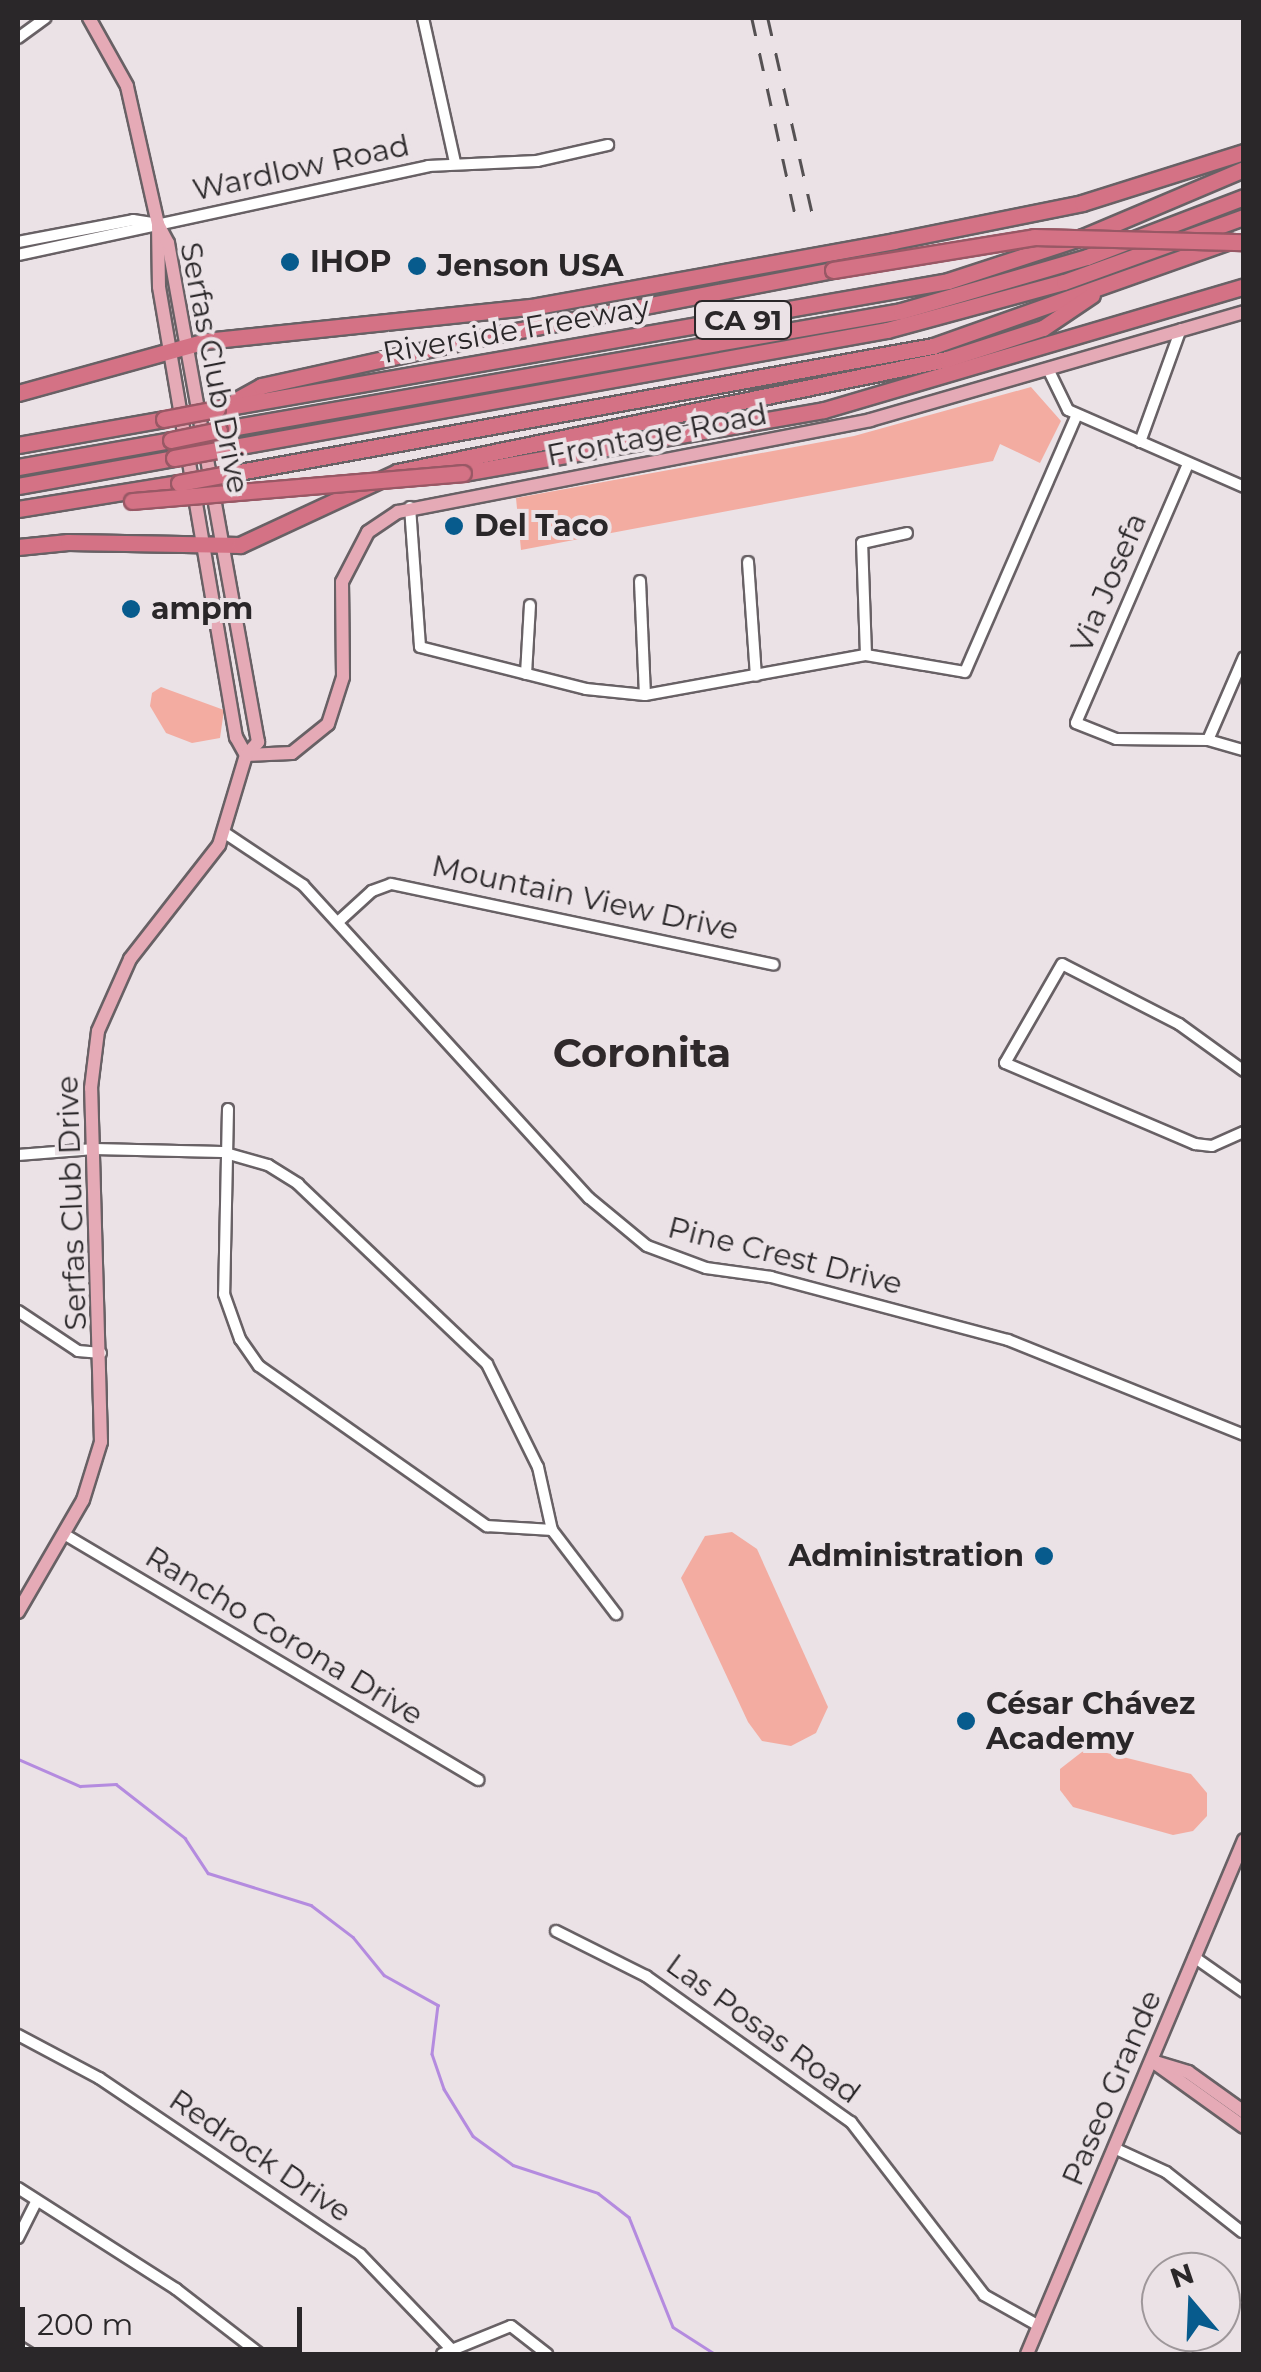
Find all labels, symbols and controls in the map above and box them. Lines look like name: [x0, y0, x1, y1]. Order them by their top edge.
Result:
street label: Wardlow Road: [189, 127, 413, 209]
street label: Serfas Club Drive: [172, 239, 256, 497]
place label: IHOP: [310, 244, 391, 280]
place label: Jenson USA: [437, 248, 623, 284]
marker: IHOP: [279, 251, 301, 273]
marker: Jenson USA: [406, 255, 428, 277]
street label: Riverside Freeway: [380, 289, 652, 371]
road number: CA 91: [693, 297, 793, 343]
street label: Frontage Road: [544, 396, 770, 474]
place label: Del Taco: [474, 508, 609, 544]
street label: Via Josefa: [1063, 508, 1155, 658]
marker: Del Taco: [443, 515, 465, 537]
place label: ampm: [151, 591, 253, 627]
marker: ampm: [120, 598, 142, 620]
street label: Mountain View Drive: [428, 848, 742, 948]
district label: Coronita: [553, 1029, 731, 1077]
street label: Serfas Club Drive: [50, 1075, 94, 1331]
street label: Pine Crest Drive: [664, 1209, 906, 1303]
place label: Administration: [788, 1538, 1024, 1574]
street label: Rancho Corona Drive: [139, 1539, 429, 1733]
marker: Administration: [1033, 1545, 1055, 1567]
place label: César Chávez Academy: [986, 1686, 1195, 1756]
marker: César Chávez Academy: [955, 1710, 977, 1732]
street label: Las Posas Road: [659, 1947, 867, 2111]
street label: Paseo Grande: [1055, 1985, 1169, 2191]
street label: Redrock Drive: [162, 2082, 358, 2230]
north arrow: [1141, 2252, 1241, 2352]
text: N: [1166, 2256, 1198, 2295]
scale bar: [25, 2287, 308, 2349]
text: 200 m: [37, 2306, 133, 2343]

